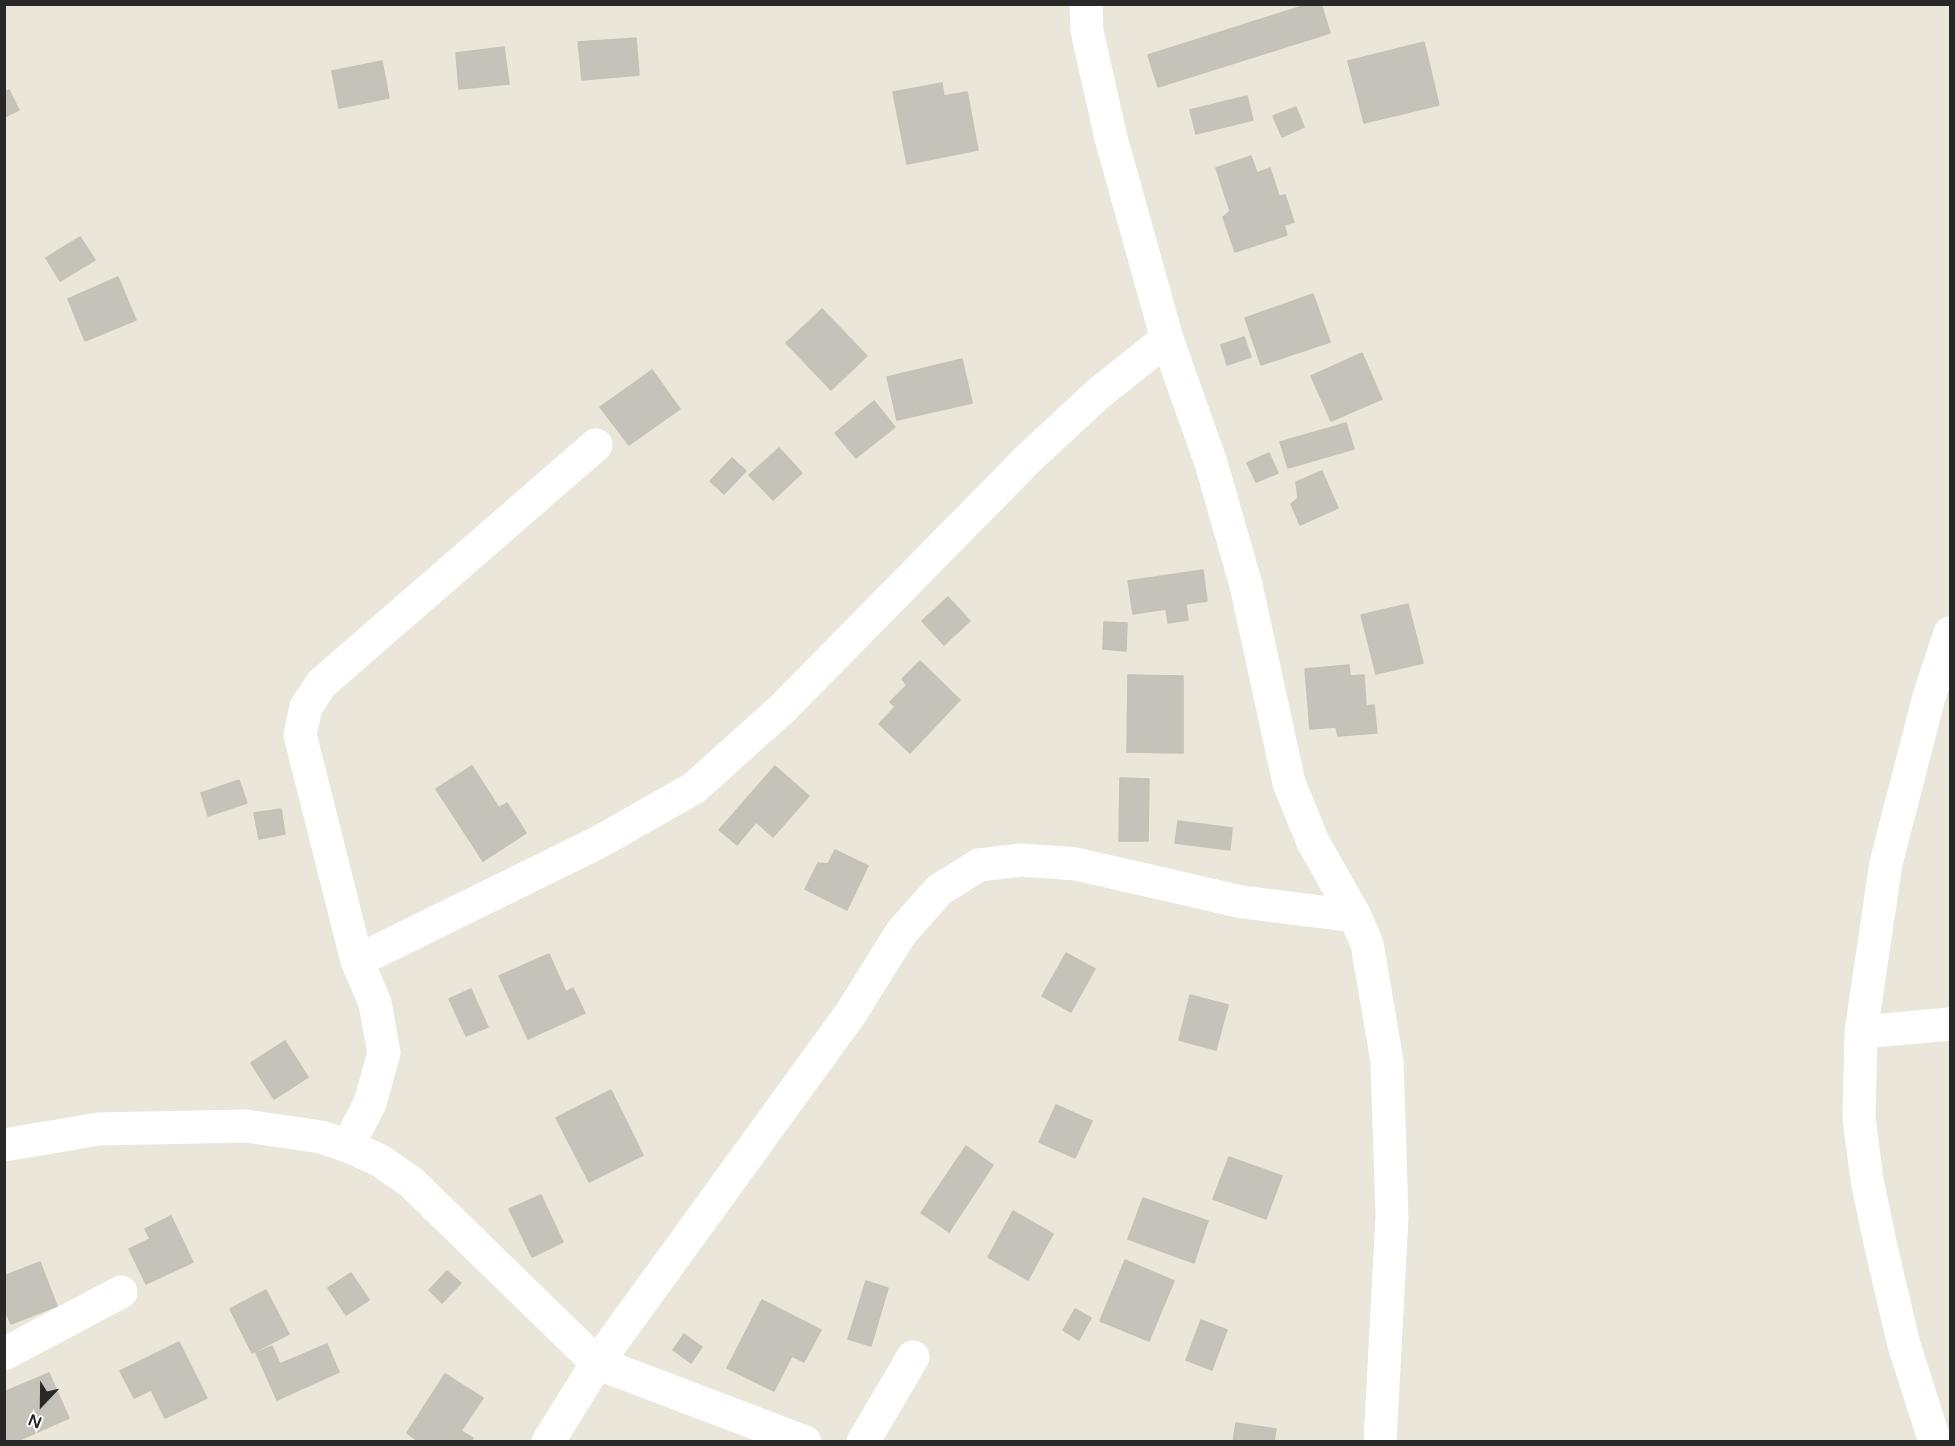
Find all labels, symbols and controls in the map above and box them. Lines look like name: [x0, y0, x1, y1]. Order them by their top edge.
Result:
north arrow: [12, 1374, 72, 1434]
text: N: [26, 1409, 45, 1432]

